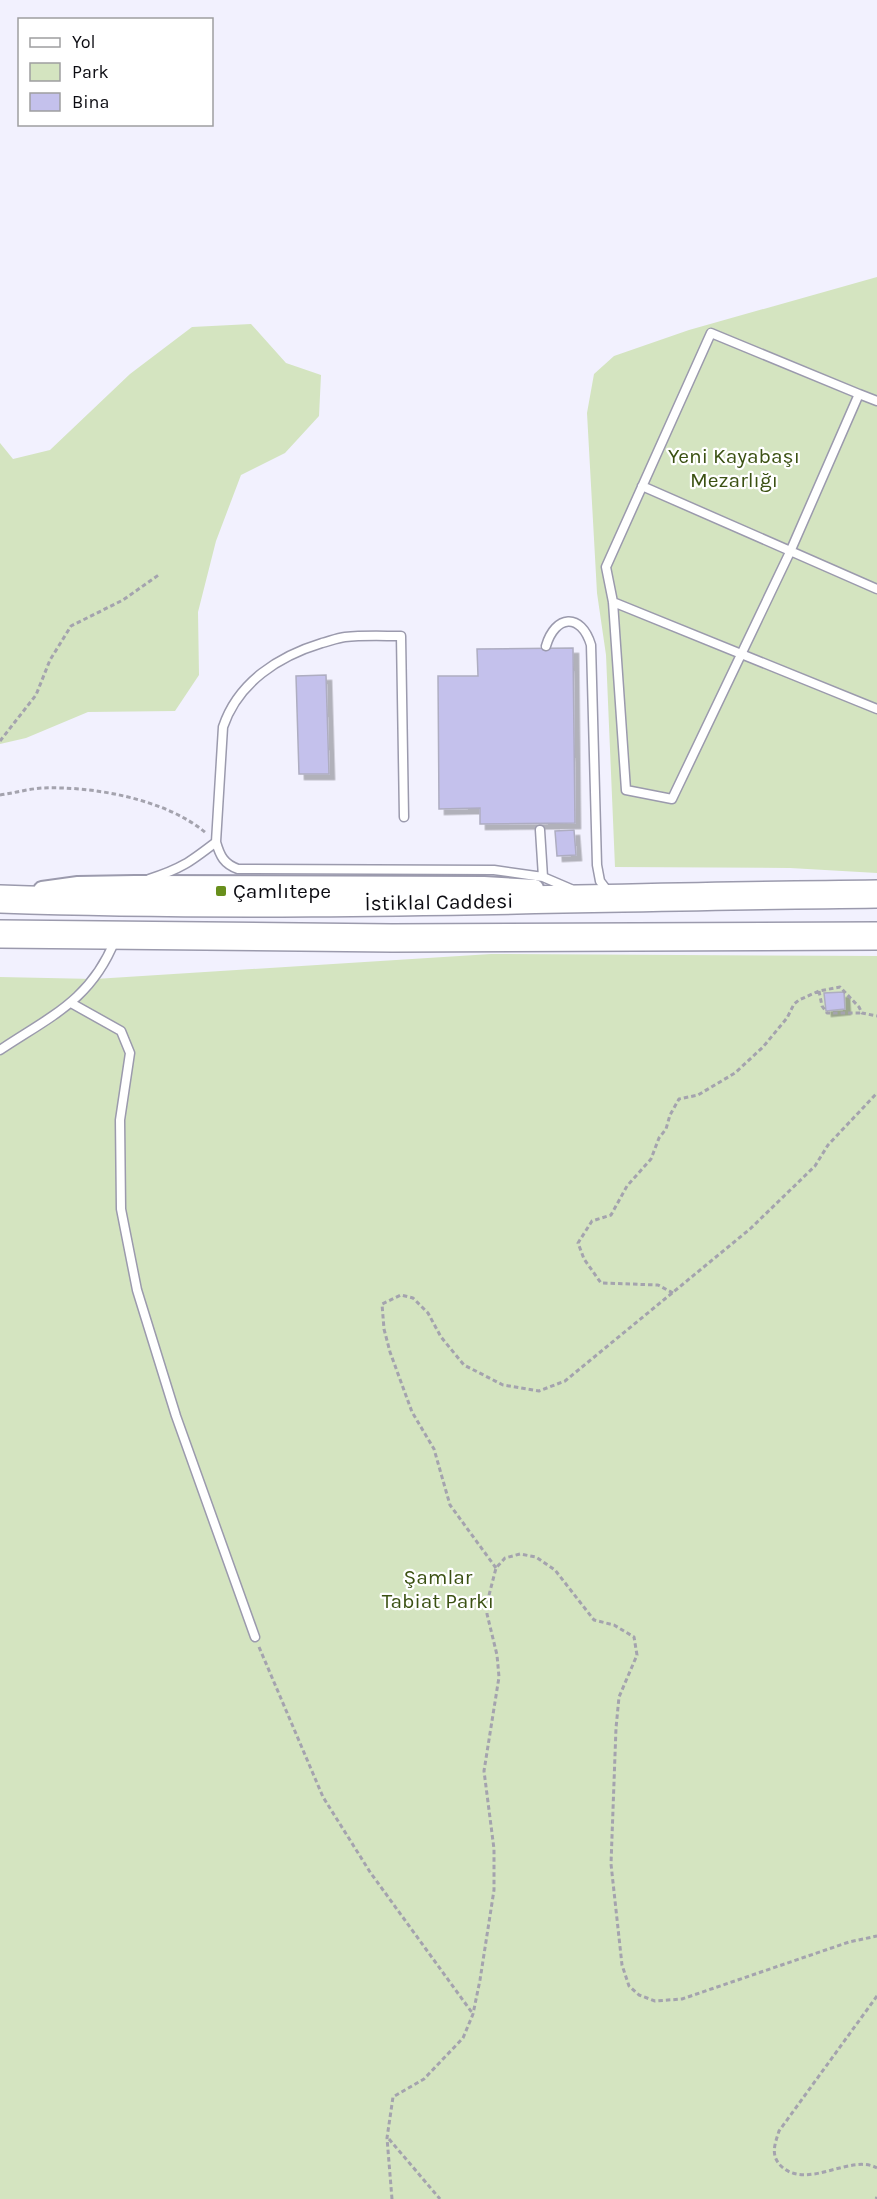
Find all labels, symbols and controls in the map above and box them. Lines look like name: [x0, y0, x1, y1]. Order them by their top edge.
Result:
legend: [18, 18, 213, 126]
text: Yol: [72, 31, 96, 53]
text: Park: [72, 61, 109, 83]
text: Bina: [72, 91, 109, 113]
park label: Yeni Kayabaşı Mezarlığı: [668, 444, 800, 492]
place label: Çamlıtepe: [233, 879, 331, 903]
marker: Çamlıtepe: [214, 884, 228, 898]
street label: İstiklal Caddesi: [364, 889, 514, 915]
park label: Şamlar Tabiat Parkı: [382, 1565, 494, 1613]

